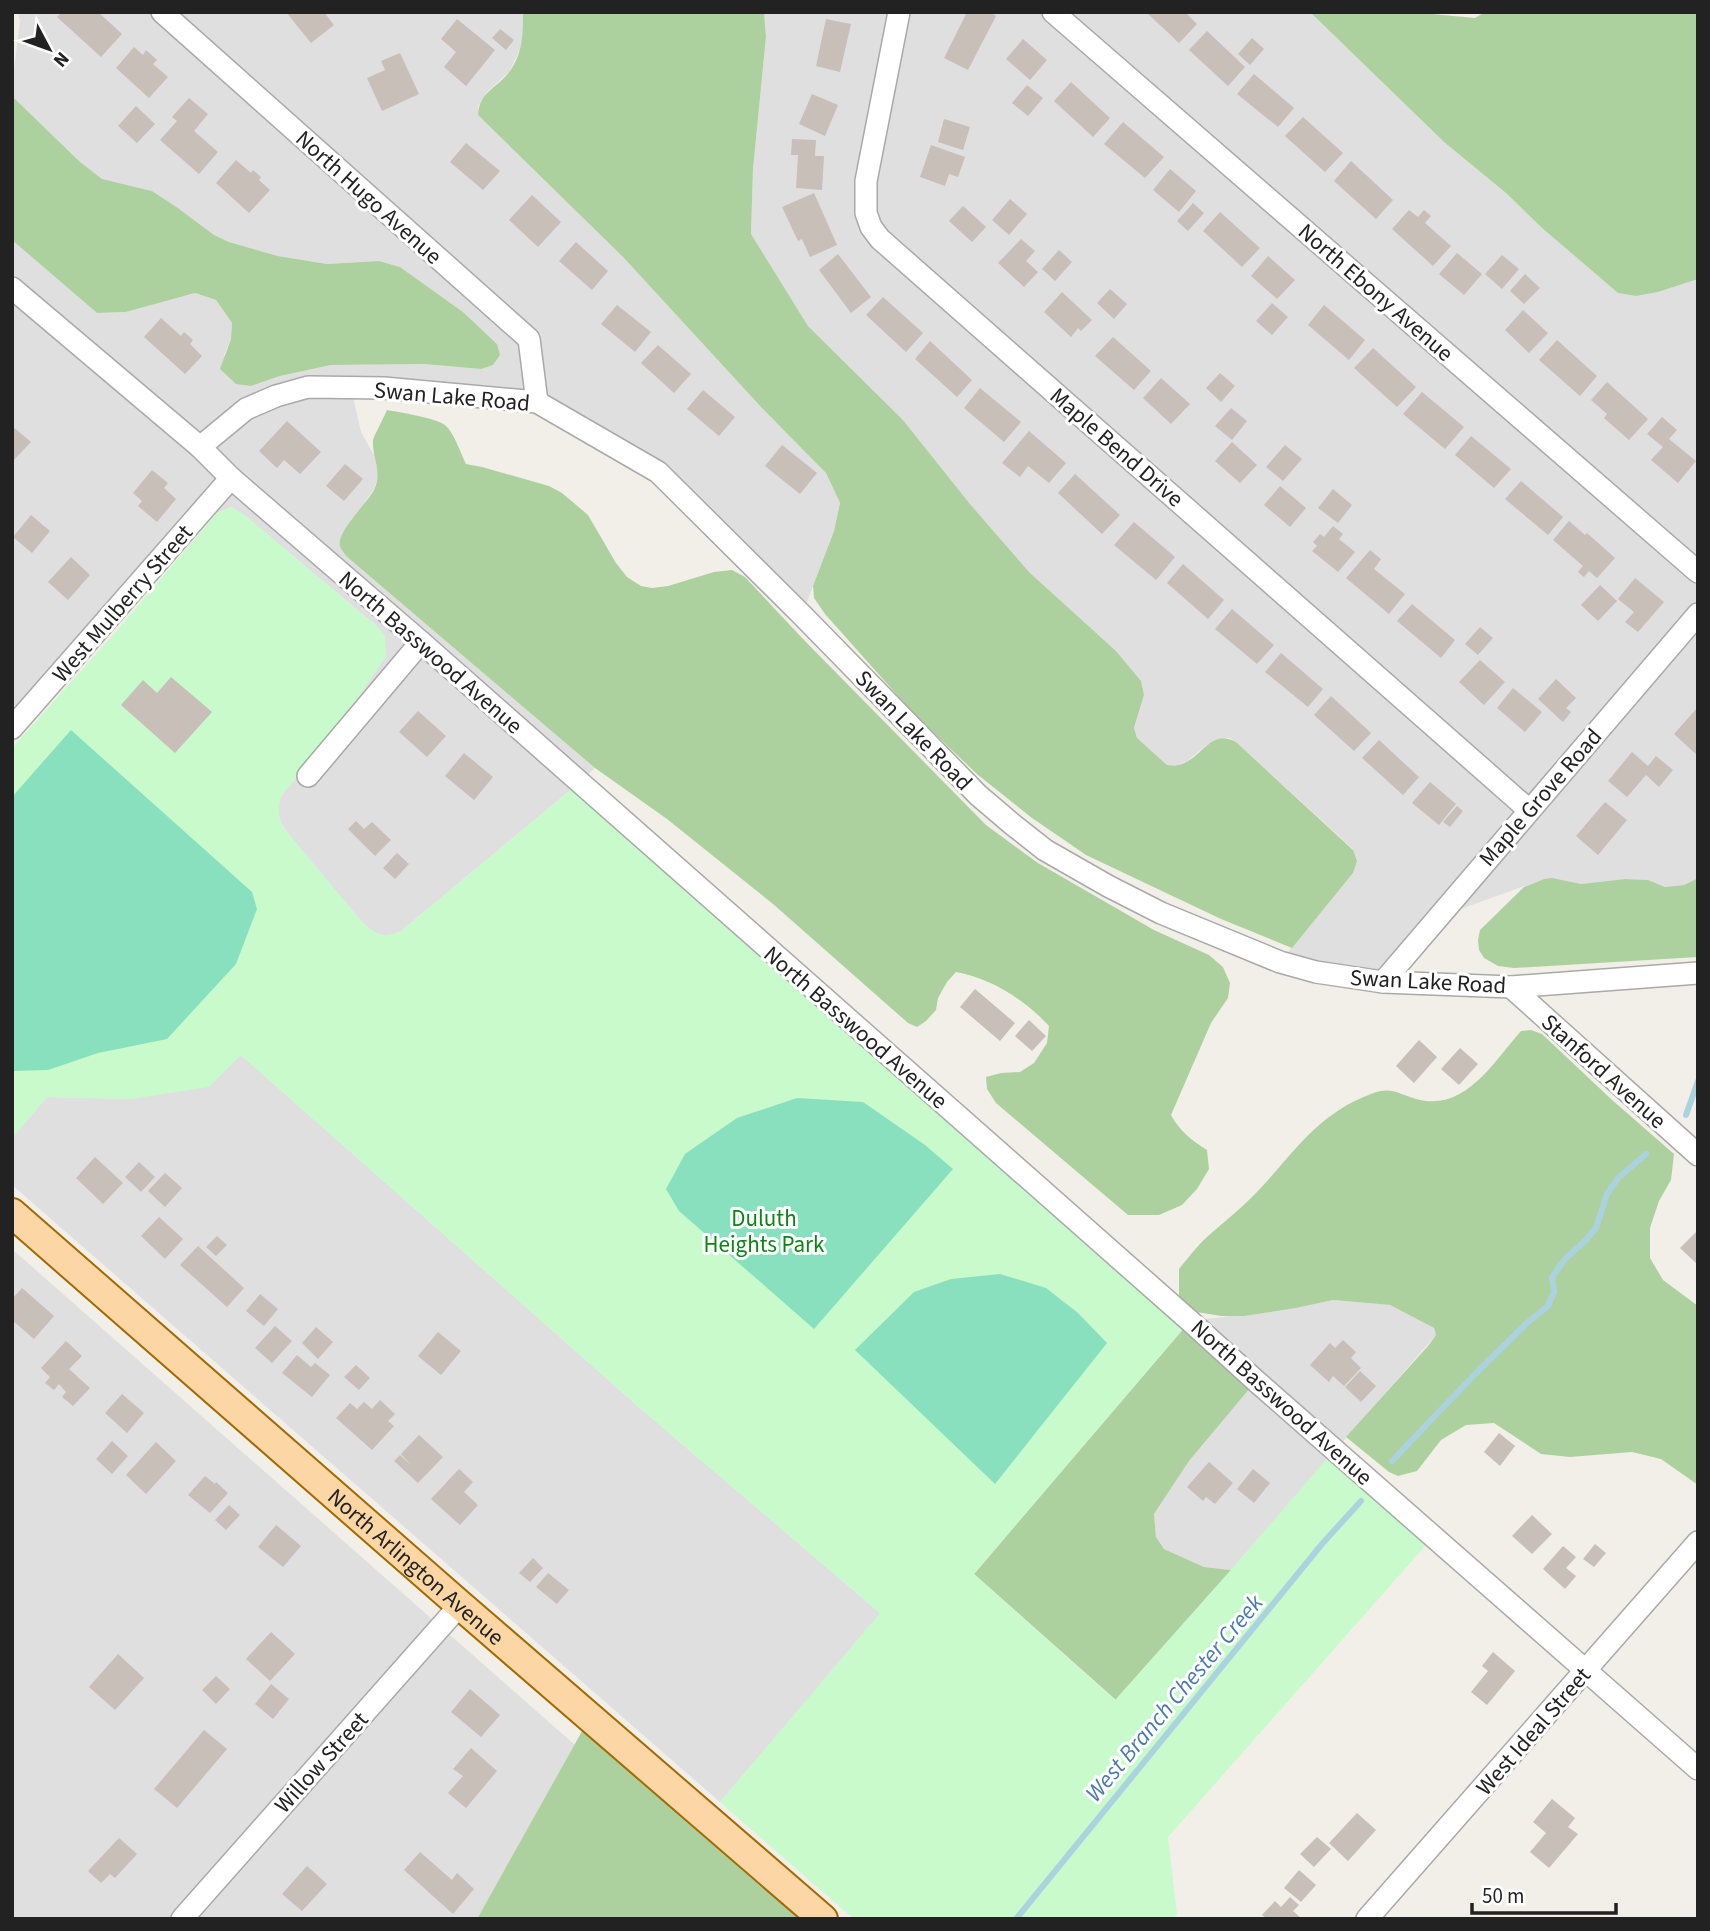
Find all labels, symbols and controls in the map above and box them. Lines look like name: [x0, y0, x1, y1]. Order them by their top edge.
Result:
north arrow: [14, 14, 84, 84]
text: N: [46, 46, 75, 73]
street label: North Hugo Avenue: [288, 123, 449, 272]
street label: North Ebony Avenue: [1291, 216, 1461, 369]
street label: Swan Lake Road: [373, 373, 531, 420]
street label: Maple Bend Drive: [1043, 380, 1191, 515]
street label: West Mulberry Street: [44, 517, 201, 690]
street label: North Basswood Avenue: [331, 563, 530, 742]
street label: Swan Lake Road: [847, 663, 980, 798]
street label: Maple Grove Road: [1471, 721, 1610, 874]
street label: North Basswood Avenue: [756, 938, 955, 1117]
street label: Swan Lake Road: [1349, 961, 1507, 1002]
street label: Stanford Avenue: [1534, 1006, 1673, 1137]
park label: Duluth Heights Park: [704, 1202, 825, 1261]
street label: North Basswood Avenue: [1184, 1312, 1380, 1493]
street label: North Arlington Avenue: [320, 1481, 511, 1653]
water label: West Branch Chester Creek: [1077, 1587, 1272, 1810]
street label: West Ideal Street: [1468, 1660, 1599, 1803]
street label: Willow Street: [267, 1704, 376, 1820]
scale bar: [1472, 1871, 1616, 1915]
text: 50 m: [1482, 1881, 1524, 1911]

